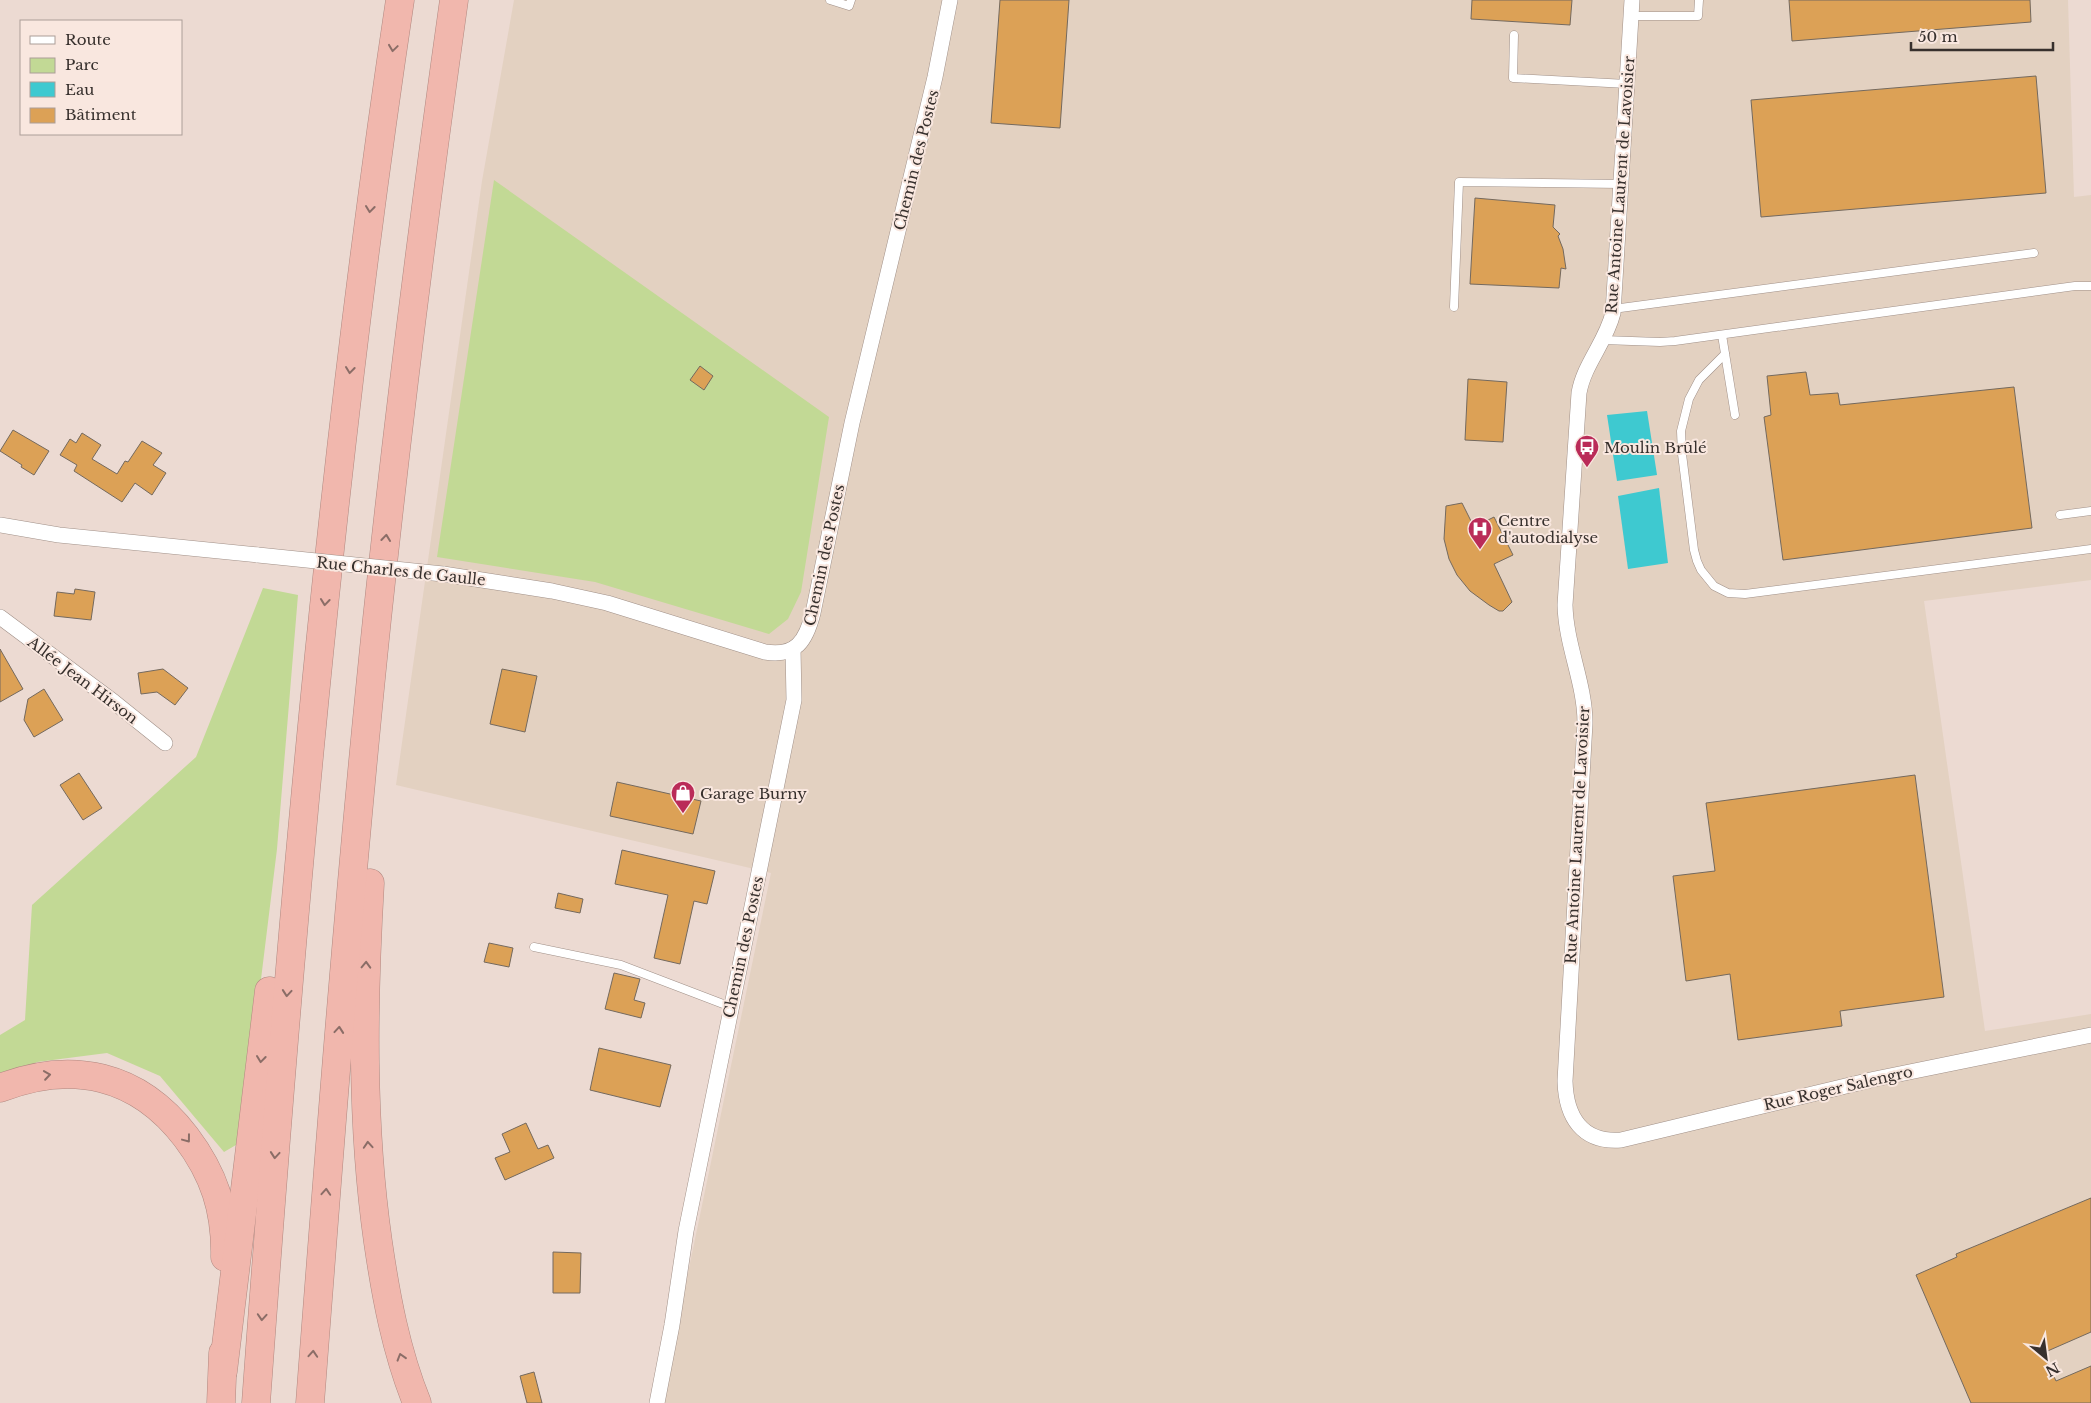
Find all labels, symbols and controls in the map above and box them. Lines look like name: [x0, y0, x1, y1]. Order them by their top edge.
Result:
legend: [20, 20, 182, 135]
scale bar: [1911, 20, 2054, 52]
text: 50 m: [1918, 27, 1958, 46]
text: Route: [65, 30, 111, 49]
one-way arrow: [388, 44, 398, 53]
text: Parc: [65, 55, 98, 74]
street label: Rue Antoine Laurent de Lavoisier: [1602, 55, 1639, 315]
text: Eau: [65, 80, 94, 99]
street label: Chemin des Postes: [889, 88, 943, 232]
text: Bâtiment: [65, 105, 137, 124]
one-way arrow: [365, 205, 376, 213]
one-way arrow: [345, 367, 356, 375]
bus stop icon: Moulin Brûlé: [1574, 434, 1600, 468]
place label: Moulin Brûlé: [1604, 438, 1707, 457]
street label: Chemin des Postes: [800, 482, 848, 627]
place label: Centre d'autodialyse: [1498, 511, 1598, 547]
hospital icon: Centre d'autodialyse: [1467, 516, 1493, 550]
one-way arrow: [380, 533, 391, 541]
street label: Rue Charles de Gaulle: [315, 553, 487, 589]
one-way arrow: [320, 598, 331, 606]
street label: Allée Jean Hirson: [23, 632, 142, 728]
street label: Rue Antoine Laurent de Lavoisier: [1561, 705, 1593, 965]
shop icon: Garage Burny: [670, 780, 696, 814]
place label: Garage Burny: [700, 784, 807, 803]
street label: Chemin des Postes: [719, 874, 767, 1019]
one-way arrow: [361, 961, 371, 968]
one-way arrow: [282, 989, 293, 997]
one-way arrow: [333, 1026, 344, 1034]
one-way arrow: [257, 1055, 267, 1063]
street label: Rue Roger Salengro: [1762, 1062, 1915, 1114]
one-way arrow: [42, 1070, 51, 1080]
one-way arrow: [181, 1133, 190, 1143]
one-way arrow: [362, 1141, 373, 1149]
one-way arrow: [269, 1151, 280, 1159]
one-way arrow: [320, 1188, 331, 1196]
one-way arrow: [256, 1313, 267, 1321]
north arrow: [2021, 1333, 2071, 1383]
one-way arrow: [308, 1350, 319, 1358]
one-way arrow: [397, 1353, 407, 1362]
text: N: [2042, 1358, 2062, 1380]

